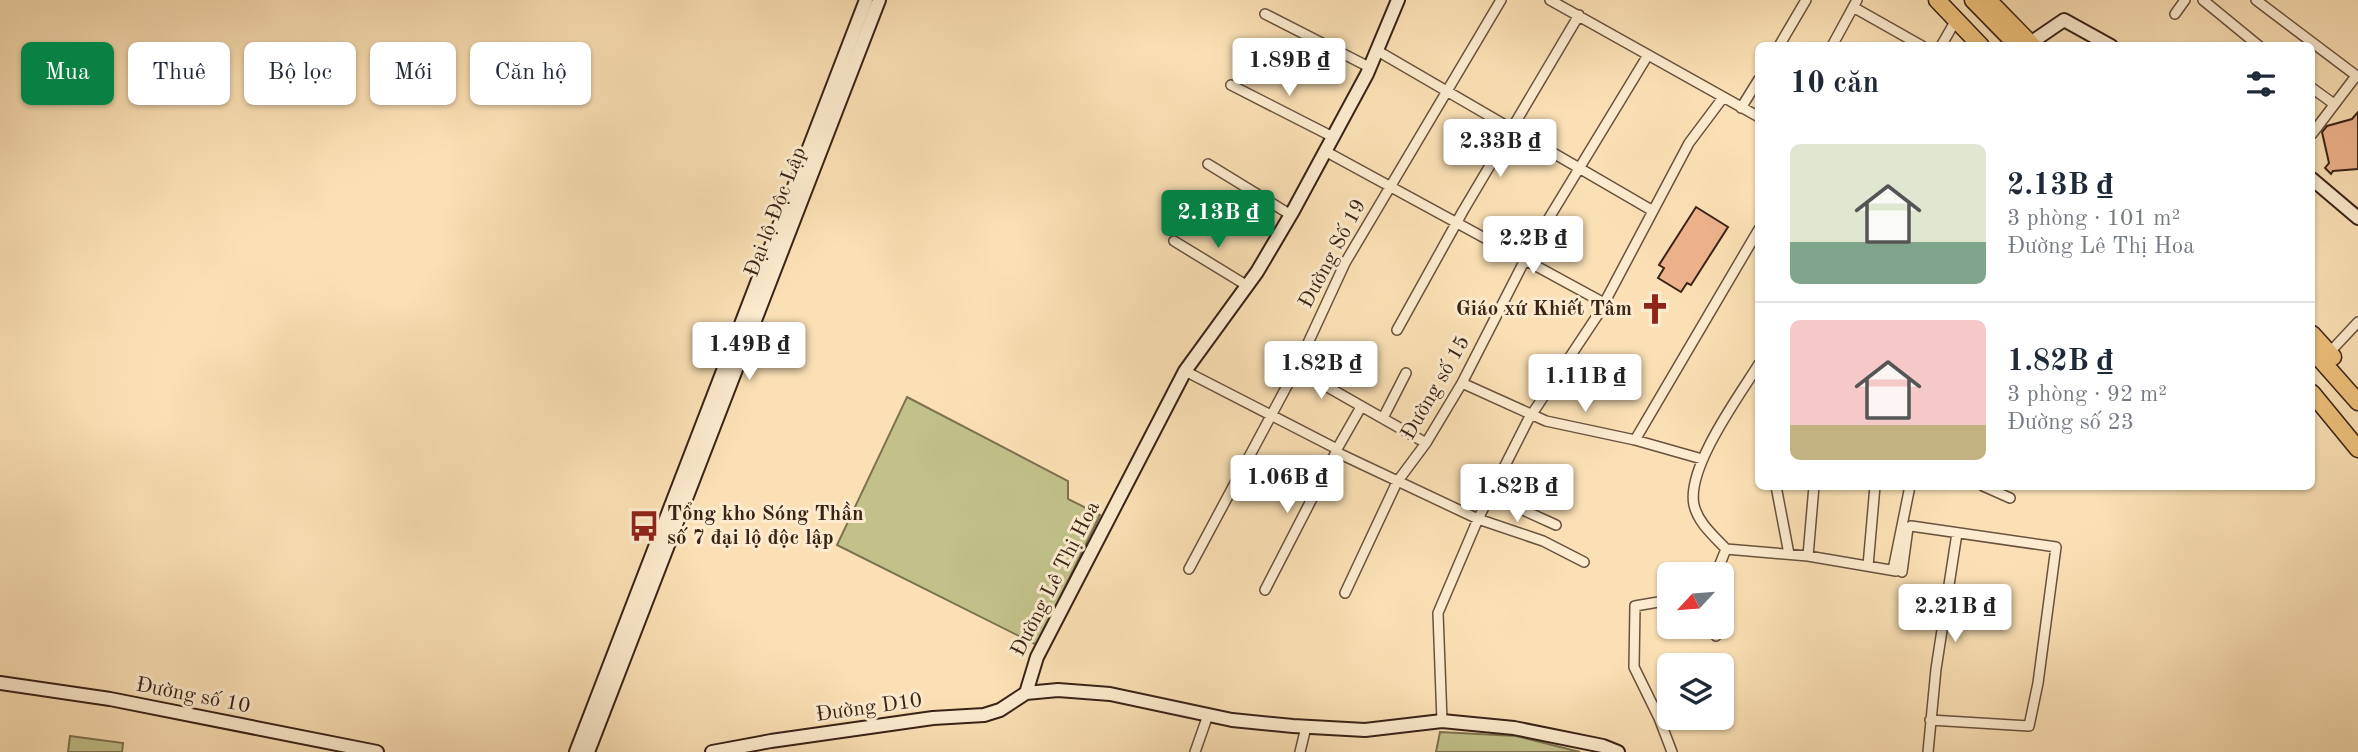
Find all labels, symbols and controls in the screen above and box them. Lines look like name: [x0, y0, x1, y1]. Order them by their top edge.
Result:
pin: 1.89B ₫: [1224, 38, 1354, 98]
chip: Mua: [21, 42, 114, 105]
chip: Thuê: [128, 42, 230, 105]
chip: Bộ lọc: [244, 42, 356, 105]
chip: Mới: [370, 42, 456, 105]
chip: Căn hộ: [470, 42, 591, 105]
text: 1.89B ₫: [1248, 49, 1330, 72]
icon: filters: [2242, 65, 2280, 103]
text: 10 căn: [1790, 69, 1879, 99]
pin: 2.33B ₫: [1435, 120, 1565, 179]
text: 2.33B ₫: [1459, 130, 1541, 153]
street label: Đại lộ Độc Lập: [742, 144, 810, 280]
text: 2.13B ₫: [2007, 171, 2113, 201]
icon: home: [1846, 172, 1930, 256]
pin: 2.13B ₫: [1153, 190, 1283, 250]
street label: Đường Số 19: [1295, 196, 1370, 312]
text: 2.13B ₫: [1177, 201, 1259, 224]
text: 3 phòng · 101 m²: [2007, 207, 2180, 230]
pin: 2.2B ₫: [1476, 216, 1590, 276]
text: 2.2B ₫: [1499, 227, 1567, 250]
text: Đường Lê Thị Hoa: [2007, 235, 2195, 258]
church icon: Giáo xứ Khiết Tâm: [1638, 292, 1672, 326]
place label: Giáo xứ Khiết Tâm: [1456, 298, 1632, 320]
pin: 1.49B ₫: [684, 322, 814, 382]
street label: Đường số 15: [1397, 332, 1474, 444]
text: 1.49B ₫: [708, 333, 790, 356]
pin: 1.82B ₫: [1256, 342, 1386, 401]
text: 1.82B ₫: [2007, 347, 2113, 377]
icon: home: [1846, 348, 1930, 432]
text: 1.82B ₫: [1280, 352, 1362, 375]
pin: 1.11B ₫: [1520, 354, 1650, 414]
text: 1.11B ₫: [1544, 365, 1626, 388]
text: 3 phòng · 92 m²: [2007, 383, 2167, 406]
text: Đường số 23: [2007, 411, 2134, 434]
pin: 1.06B ₫: [1222, 456, 1352, 515]
pin: 1.82B ₫: [1452, 464, 1582, 524]
text: 1.06B ₫: [1246, 466, 1328, 489]
text: 1.82B ₫: [1476, 475, 1558, 498]
street label: Đường Lê Thị Hoa: [1008, 498, 1104, 660]
place label: Tổng kho Sóng Thần số 7 đại lộ độc lập: [667, 501, 864, 549]
bus stop icon: Tổng kho Sóng Thần số 7 đại lộ độc lập: [627, 509, 661, 543]
north arrow: [1657, 562, 1734, 639]
map controls: [1657, 562, 1734, 730]
pin: 2.21B ₫: [1890, 584, 2020, 644]
text: 2.21B ₫: [1914, 595, 1996, 618]
button: layers: [1657, 653, 1734, 730]
street label: Đường số 10: [134, 674, 252, 717]
street label: Đường D10: [815, 690, 923, 726]

